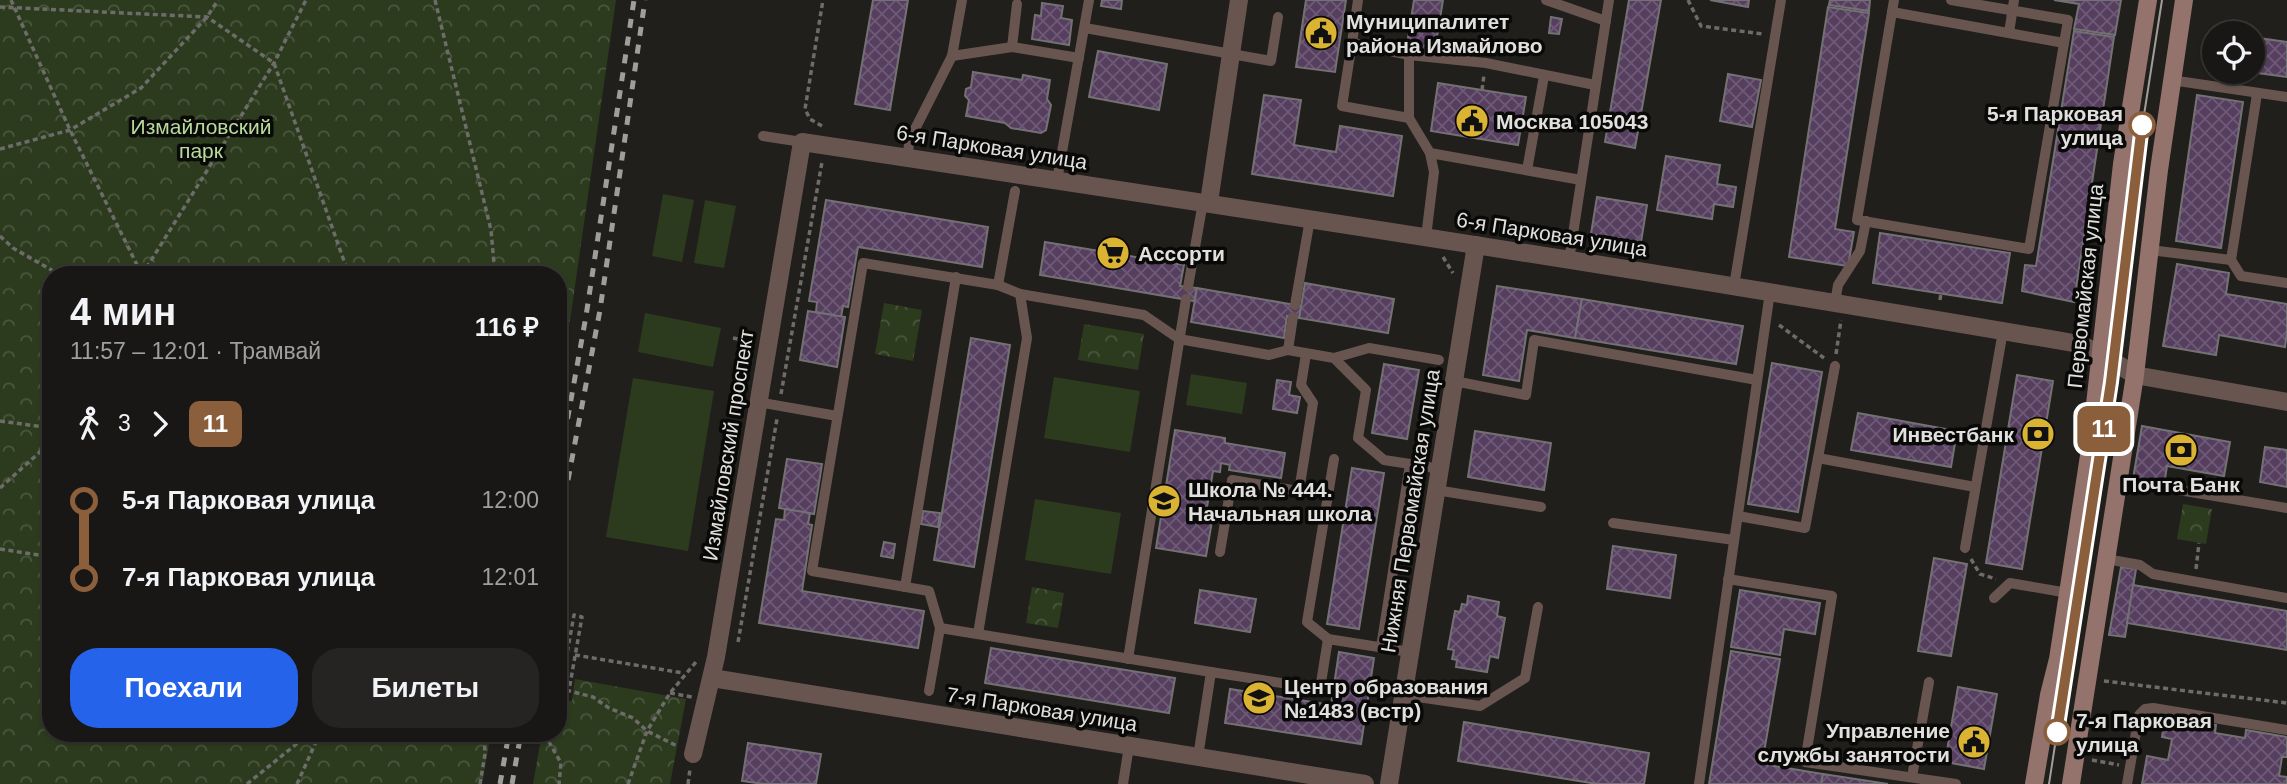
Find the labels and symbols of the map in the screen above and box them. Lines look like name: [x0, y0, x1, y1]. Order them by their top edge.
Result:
place label: Муниципалитет района Измайлово: [1346, 10, 1543, 57]
public building icon: Муниципалитет района Измайлово: [1302, 14, 1340, 52]
public building icon: Москва 105043: [1453, 102, 1491, 140]
place label: 5-я Парковая улица: [1987, 102, 2123, 149]
place label: Москва 105043: [1496, 110, 1648, 133]
marker: 5-я Парковая улица: [2129, 112, 2155, 138]
park label: Измайловский парк: [131, 115, 271, 162]
street label: 6-я Парковая улица: [895, 121, 1089, 174]
street label: Первомайская улица: [2063, 182, 2107, 389]
street label: 6-я Парковая улица: [1455, 208, 1649, 261]
supermarket icon: Ассорти: [1094, 234, 1132, 272]
place label: Ассорти: [1138, 242, 1225, 265]
street label: Измайловский проспект: [698, 327, 758, 562]
street label: Нижняя Первомайская улица: [1376, 367, 1444, 654]
line badge: 11: [2072, 406, 2136, 452]
bank icon: Инвестбанк: [2019, 415, 2057, 453]
place label: Инвестбанк: [1892, 423, 2014, 446]
bank icon: Почта Банк: [2162, 431, 2200, 469]
place label: Почта Банк: [2122, 473, 2240, 496]
place label: Школа № 444. Начальная школа: [1188, 478, 1372, 525]
school or university icon: Школа № 444. Начальная школа: [1145, 482, 1183, 520]
place label: Центр образования №1483 (встр): [1284, 675, 1488, 722]
school or university icon: Центр образования №1483 (встр): [1240, 679, 1278, 717]
street label: 7-я Парковая улица: [945, 683, 1139, 736]
place label: 7-я Парковая улица: [2076, 709, 2212, 756]
place label: Управление cлужбы занятости: [1757, 719, 1950, 766]
marker: 7-я Парковая улица: [2044, 719, 2070, 745]
public building icon: Управление cлужбы занятости: [1955, 723, 1993, 761]

